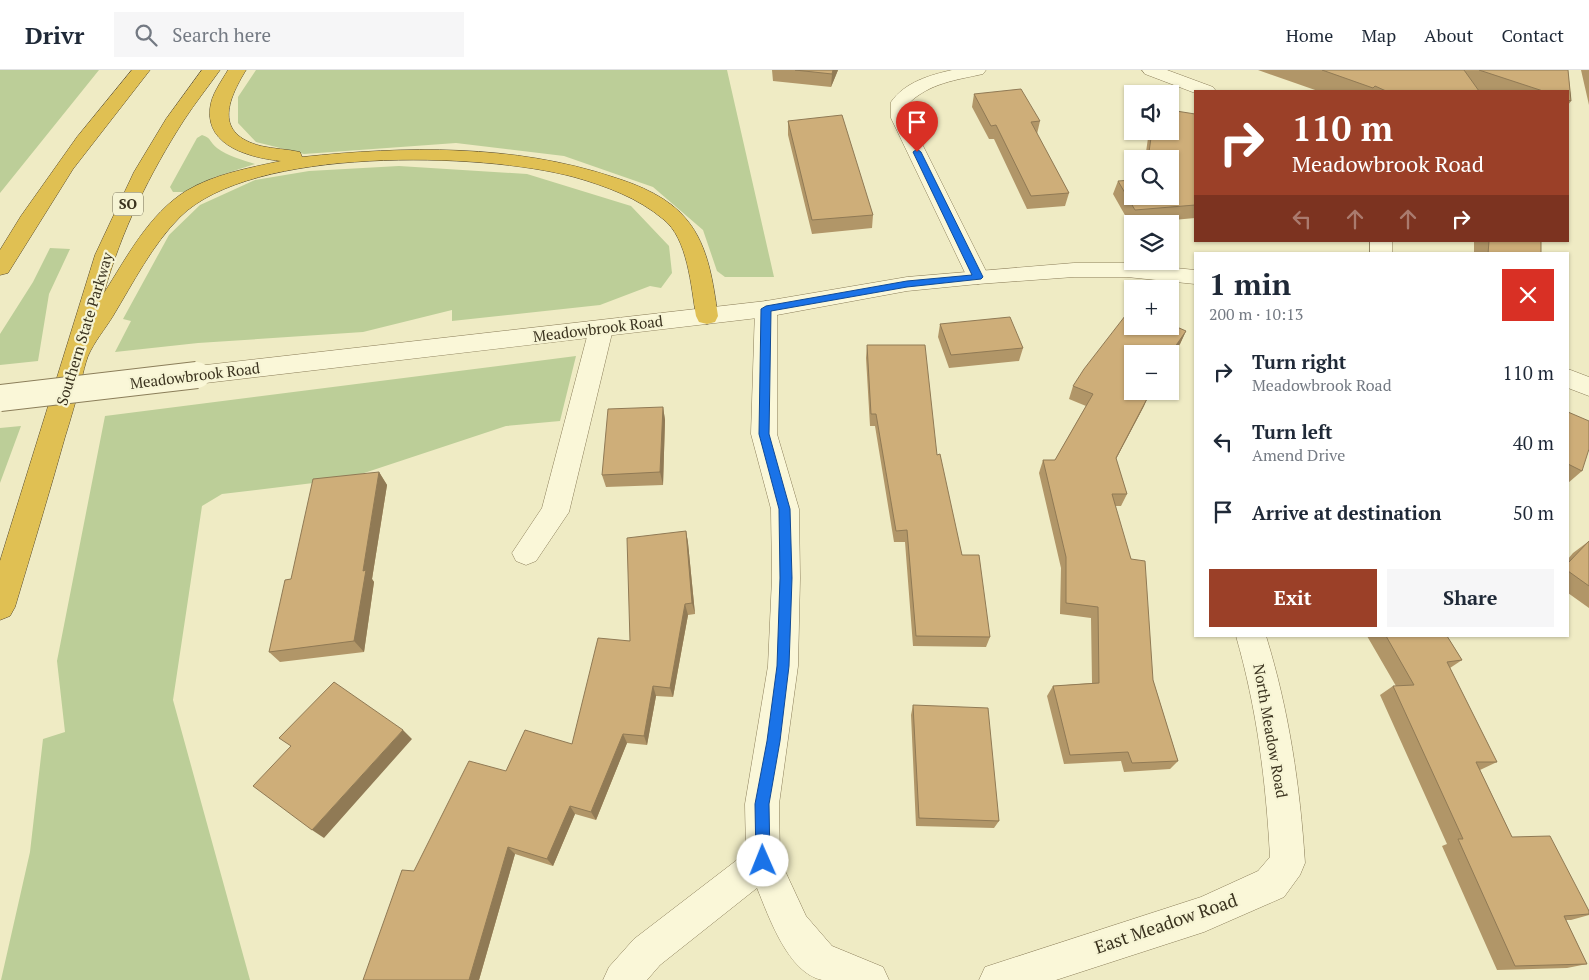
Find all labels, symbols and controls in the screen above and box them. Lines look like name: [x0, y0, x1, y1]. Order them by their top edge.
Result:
search box: [114, 12, 464, 57]
text: Drivr: [25, 19, 84, 51]
icon: search: [132, 21, 160, 49]
text: Search here: [172, 22, 271, 47]
text: Home: [1286, 23, 1333, 47]
text: Map: [1361, 23, 1396, 47]
text: About: [1424, 23, 1473, 47]
text: Contact: [1501, 23, 1564, 47]
map controls: [1124, 85, 1179, 400]
button: sound: [1124, 85, 1179, 140]
pin: [896, 101, 938, 152]
text: 110 m: [1292, 105, 1393, 151]
icon: arrive: [903, 108, 931, 136]
icon: right: [1209, 110, 1274, 175]
text: Meadowbrook Road: [1292, 149, 1484, 178]
button: search: [1124, 150, 1179, 205]
road number: SO: [113, 192, 143, 216]
icon: left: [1288, 205, 1316, 233]
icon: ahead: [1341, 205, 1369, 233]
icon: ahead: [1394, 205, 1422, 233]
icon: right: [1447, 205, 1475, 233]
button: layers: [1124, 215, 1179, 270]
street label: Southern State Parkway: [51, 249, 117, 408]
text: 1 min: [1209, 264, 1291, 304]
button: close: [1502, 269, 1554, 321]
button: +: [1124, 280, 1179, 335]
text: 200 m · 10:13: [1209, 303, 1303, 325]
street label: Meadowbrook Road: [532, 310, 664, 346]
button: −: [1124, 345, 1179, 400]
text: Turn right: [1252, 349, 1346, 374]
street label: Meadowbrook Road: [129, 357, 261, 393]
icon: right: [1209, 358, 1237, 386]
text: 110 m: [1503, 360, 1554, 385]
text: Meadowbrook Road: [1252, 374, 1392, 396]
text: Turn left: [1252, 419, 1333, 444]
icon: left: [1209, 428, 1237, 456]
text: 40 m: [1513, 430, 1554, 455]
text: Amend Drive: [1252, 444, 1345, 466]
icon: arrive: [1209, 498, 1237, 526]
text: Arrive at destination: [1252, 500, 1441, 525]
text: 50 m: [1513, 500, 1554, 525]
button: Exit: [1209, 569, 1377, 627]
button: Share: [1387, 569, 1554, 627]
street label: North Meadow Road: [1249, 662, 1293, 799]
position arrow: [736, 834, 788, 886]
street label: East Meadow Road: [1091, 887, 1240, 959]

